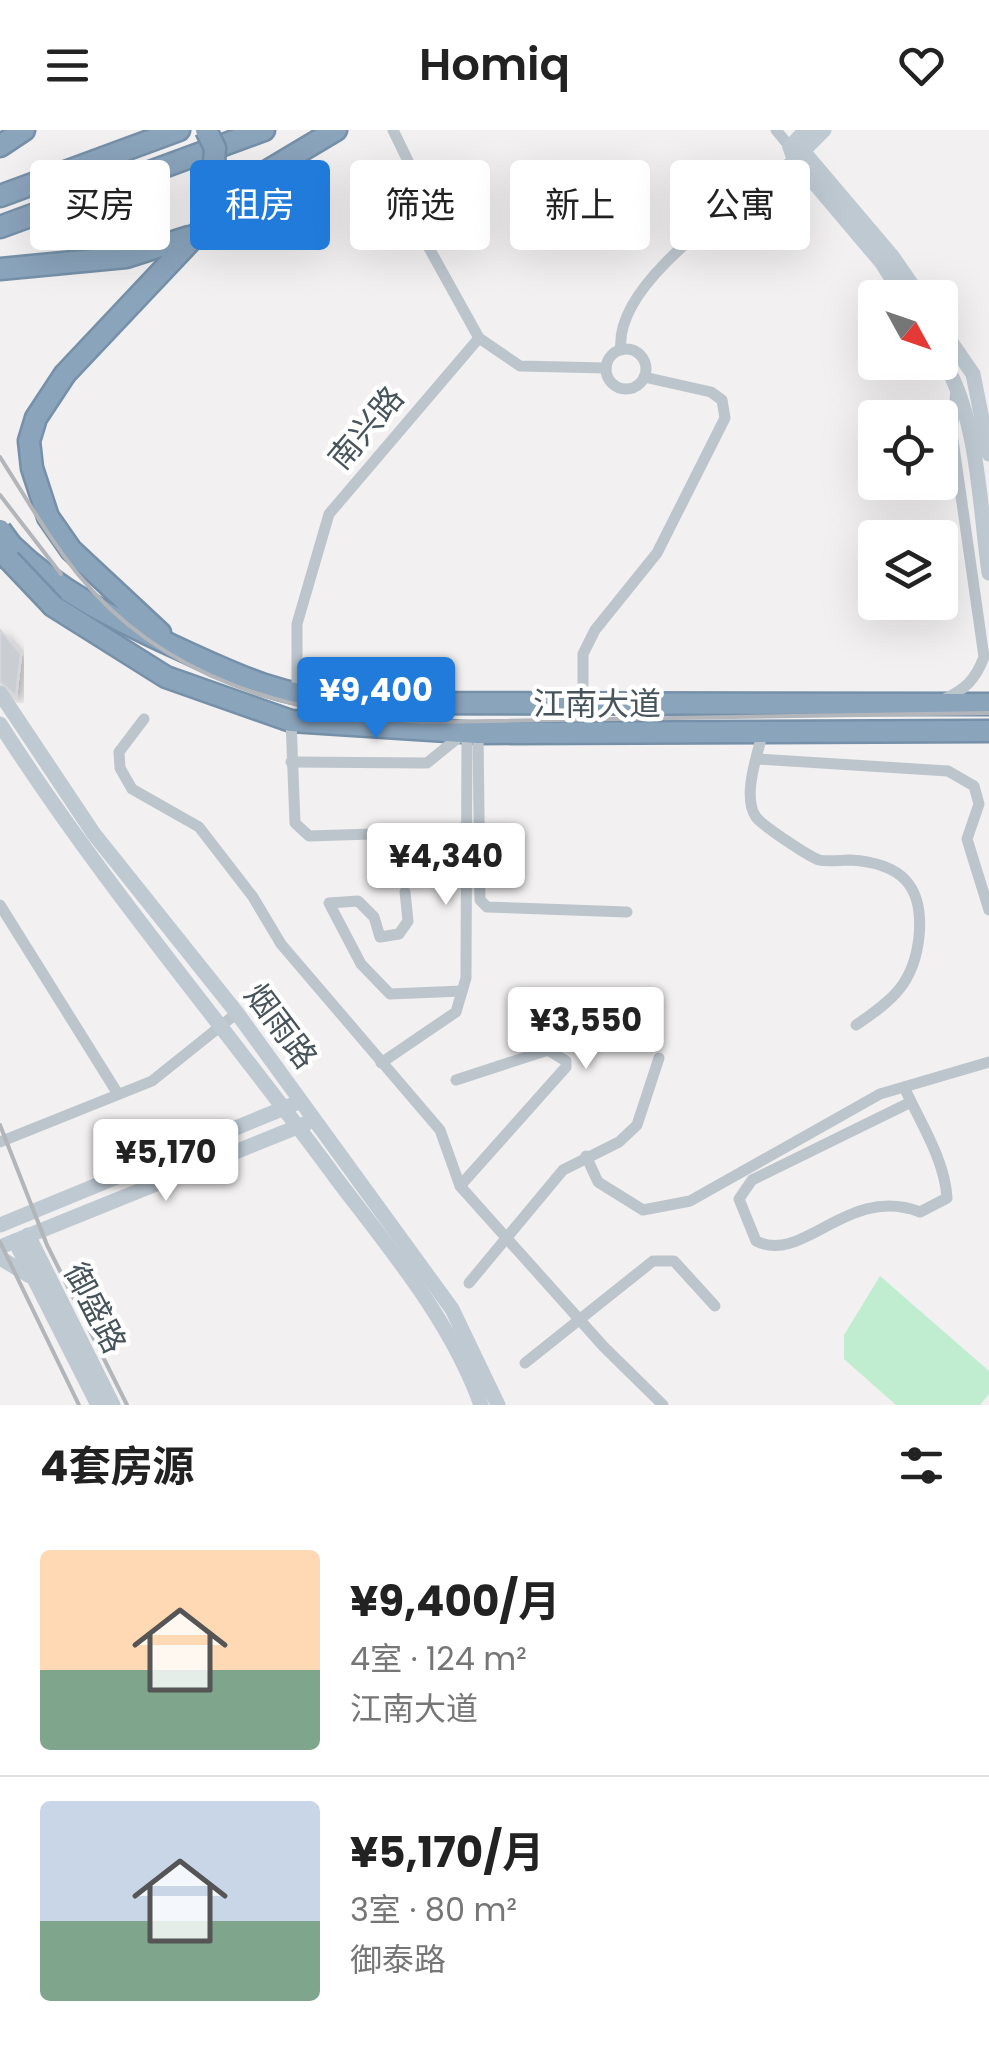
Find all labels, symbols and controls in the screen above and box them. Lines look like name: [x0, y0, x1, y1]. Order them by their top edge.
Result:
text: Homiq: [419, 33, 570, 96]
icon: menu: [40, 38, 95, 93]
icon: heart: [894, 38, 949, 93]
chip: 买房: [30, 160, 170, 250]
chip: 租房: [190, 160, 330, 250]
chip: 筛选: [350, 160, 490, 250]
chip: 新上: [510, 160, 650, 250]
chip: 公寓: [670, 160, 810, 250]
north arrow: [858, 280, 958, 380]
map controls: [858, 280, 958, 620]
street label: 南兴路: [318, 376, 414, 479]
button: locate: [858, 400, 958, 500]
button: layers: [858, 520, 958, 620]
pin: ¥9,400: [295, 657, 457, 742]
text: ¥9,400: [319, 667, 433, 712]
street label: 江南大道: [533, 681, 661, 726]
pin: ¥4,340: [365, 823, 527, 908]
text: ¥4,340: [389, 833, 503, 878]
street label: 烟雨路: [235, 974, 328, 1078]
pin: ¥3,550: [505, 987, 667, 1072]
text: ¥3,550: [530, 997, 642, 1042]
pin: ¥5,170: [85, 1119, 247, 1204]
text: ¥5,170: [115, 1129, 217, 1174]
street label: 御盛路: [54, 1255, 137, 1361]
text: 4套房源: [40, 1437, 194, 1496]
icon: filters: [894, 1438, 949, 1493]
text: ¥9,400/月: [350, 1572, 560, 1631]
icon: home: [120, 1590, 240, 1710]
text: 4室 · 124 m²: [350, 1636, 527, 1681]
text: 江南大道: [350, 1686, 478, 1731]
text: ¥5,170/月: [350, 1823, 544, 1882]
icon: home: [120, 1841, 240, 1961]
text: 3室 · 80 m²: [350, 1887, 517, 1932]
text: 御泰路: [350, 1937, 446, 1982]

